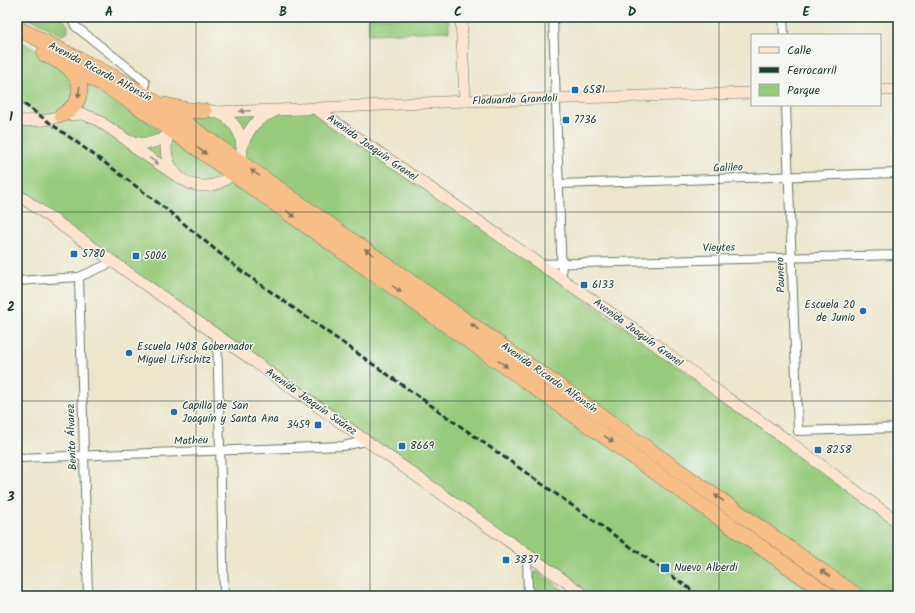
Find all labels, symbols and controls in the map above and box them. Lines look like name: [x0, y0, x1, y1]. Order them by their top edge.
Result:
text: A: [105, 2, 113, 23]
text: B: [279, 2, 287, 23]
text: C: [454, 2, 462, 23]
text: D: [628, 2, 637, 23]
text: E: [802, 2, 810, 23]
legend: [751, 34, 881, 106]
street label: Avenida Ricardo Alfonsín: [45, 37, 155, 107]
text: Calle: [787, 41, 812, 60]
text: Ferrocarril: [787, 61, 837, 80]
place label: 6581: [583, 81, 605, 99]
text: Parque: [787, 81, 821, 100]
marker: 6581: [570, 85, 580, 95]
one-way arrow: [75, 86, 82, 98]
street label: Floduardo Grandoli: [472, 90, 558, 110]
text: 1: [9, 107, 13, 128]
one-way arrow: [239, 107, 251, 114]
street label: Avenida Joaquín Granel: [323, 110, 421, 186]
place label: 7736: [574, 111, 597, 129]
marker: 7736: [561, 115, 571, 125]
one-way arrow: [197, 147, 208, 155]
one-way arrow: [148, 157, 159, 165]
street label: Galileo: [713, 158, 743, 178]
one-way arrow: [250, 168, 261, 177]
one-way arrow: [286, 210, 296, 218]
street label: Vieytes: [703, 239, 736, 257]
place label: 5780: [82, 245, 106, 263]
place label: 5006: [144, 247, 167, 265]
one-way arrow: [363, 248, 374, 256]
marker: 5780: [69, 249, 79, 259]
marker: 5006: [131, 251, 141, 261]
street label: Paunero: [771, 257, 791, 293]
place label: 6133: [592, 276, 614, 294]
marker: 6133: [579, 280, 589, 290]
one-way arrow: [392, 285, 402, 293]
street label: Avenida Joaquín Granel: [589, 294, 687, 372]
place label: Escuela 20 de Junio: [805, 296, 855, 327]
text: 2: [7, 297, 15, 318]
marker: Escuela 20 de Junio: [858, 306, 868, 316]
one-way arrow: [470, 323, 481, 331]
place label: Escuela 1408 Gobernador Miguel Lifschitz: [137, 338, 254, 369]
street label: Avenida Ricardo Alfonsín: [497, 338, 601, 418]
marker: Escuela 1408 Gobernador Miguel Lifschitz: [124, 348, 134, 358]
one-way arrow: [498, 360, 508, 368]
street label: Avenida Joaquín Suárez: [261, 364, 361, 441]
place label: Capilla de San Joaquín y Santa Ana: [182, 397, 279, 428]
street label: Benito Álvarez: [62, 403, 82, 471]
marker: Capilla de San Joaquín y Santa Ana: [169, 407, 179, 417]
place label: 3459: [286, 416, 311, 434]
marker: 3459: [313, 420, 323, 430]
street label: Matheu: [174, 431, 209, 451]
one-way arrow: [604, 435, 615, 443]
place label: 8669: [410, 437, 435, 455]
marker: 8669: [397, 441, 407, 451]
place label: 8258: [826, 441, 852, 459]
marker: 8258: [813, 445, 823, 455]
text: 3: [6, 487, 15, 508]
one-way arrow: [714, 494, 724, 502]
place label: 3837: [514, 551, 539, 569]
marker: 3837: [501, 555, 511, 565]
place label: Nuevo Alberdi: [674, 559, 738, 577]
marker: Nuevo Alberdi: [659, 562, 671, 574]
one-way arrow: [820, 570, 830, 578]

